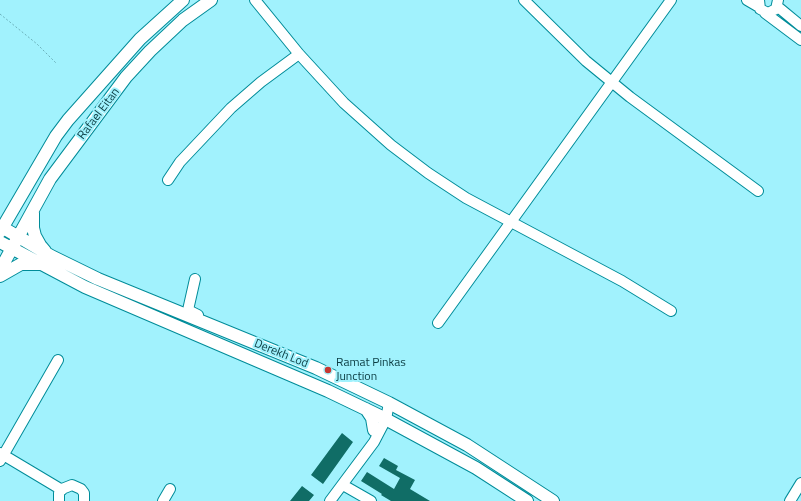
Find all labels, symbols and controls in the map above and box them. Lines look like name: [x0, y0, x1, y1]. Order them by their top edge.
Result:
street label: Rafael Eitan: [75, 85, 123, 143]
street label: Derekh Lod: [252, 337, 310, 371]
place label: Ramat Pinkas Junction: [336, 356, 406, 384]
marker: Ramat Pinkas Junction: [323, 365, 333, 375]

